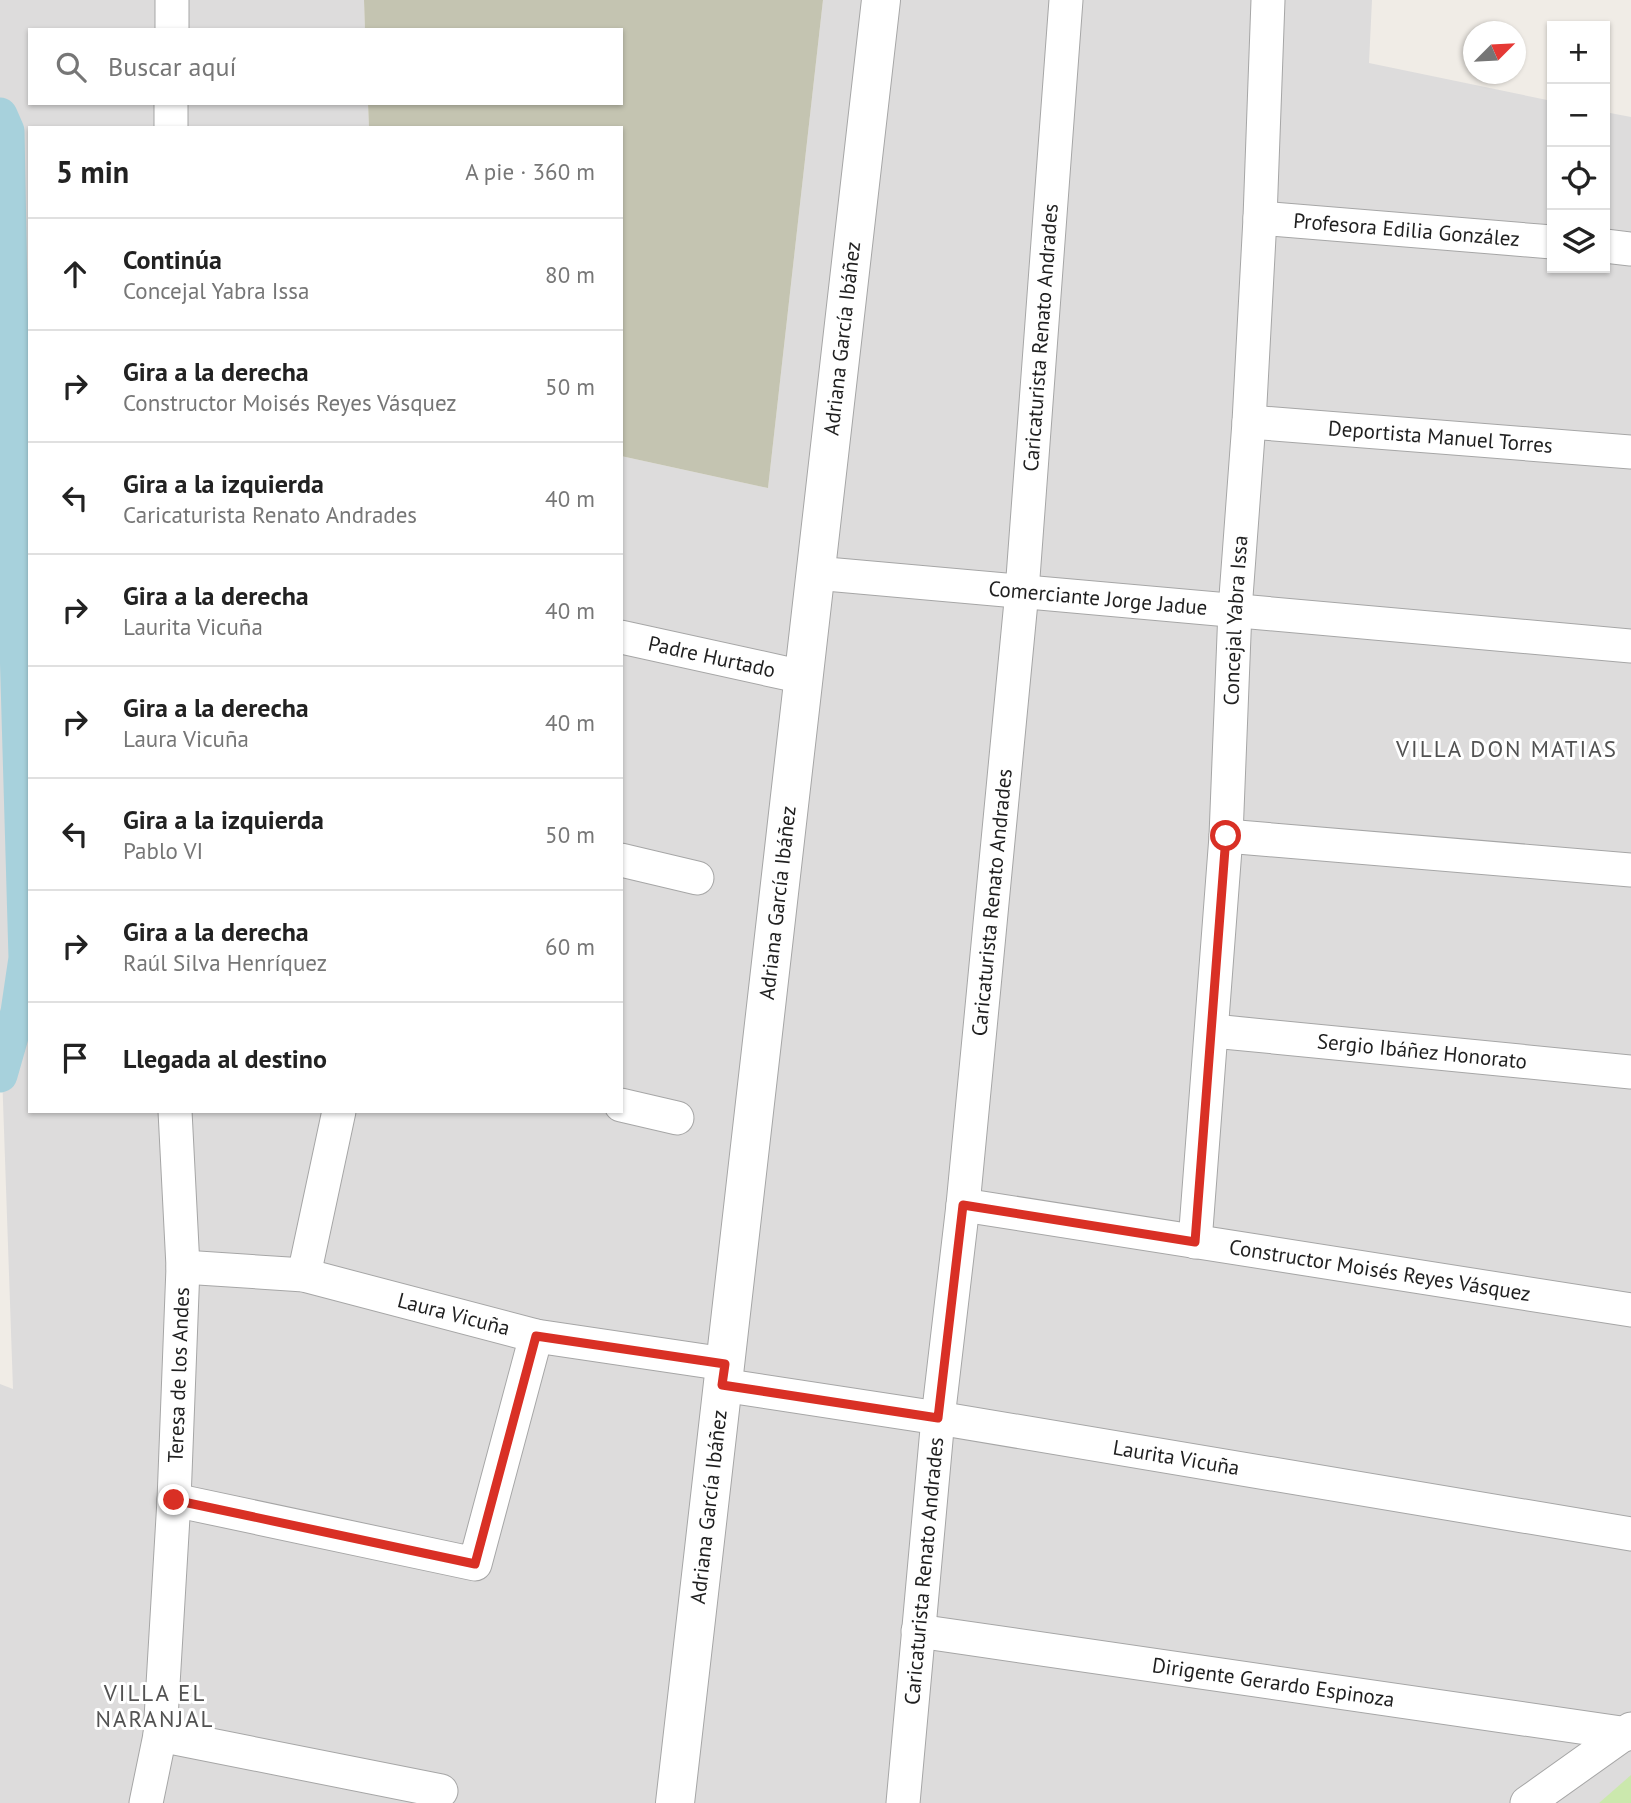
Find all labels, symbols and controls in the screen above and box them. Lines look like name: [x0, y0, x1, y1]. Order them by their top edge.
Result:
north arrow: [1463, 21, 1526, 84]
map controls: [1547, 21, 1610, 273]
button: +: [1547, 21, 1610, 84]
search box: [28, 28, 623, 105]
icon: search: [52, 48, 90, 86]
text: Buscar aquí: [108, 50, 236, 83]
button: −: [1547, 84, 1610, 147]
button: locate: [1547, 147, 1610, 210]
text: 5 min: [56, 152, 129, 191]
text: A pie · 360 m: [465, 157, 595, 186]
street label: Caricaturista Renato Andrades: [1017, 203, 1064, 473]
street label: Profesora Edilia González: [1292, 207, 1521, 252]
button: layers: [1547, 210, 1610, 273]
street label: Adriana García Ibáñez: [817, 240, 866, 437]
text: Continúa: [123, 243, 222, 276]
icon: ahead: [56, 255, 94, 293]
text: 80 m: [545, 260, 595, 289]
text: Concejal Yabra Issa: [123, 276, 309, 305]
text: Gira a la derecha: [123, 355, 309, 388]
icon: right: [56, 367, 94, 405]
text: 50 m: [545, 372, 595, 401]
text: Constructor Moisés Reyes Vásquez: [123, 388, 457, 417]
street label: Deportista Manuel Torres: [1327, 414, 1554, 459]
text: Gira a la izquierda: [123, 467, 324, 500]
icon: left: [56, 479, 94, 517]
text: 40 m: [545, 484, 595, 513]
text: Caricaturista Renato Andrades: [123, 500, 417, 529]
street label: Concejal Yabra Issa: [1217, 534, 1254, 706]
street label: Comerciante Jorge Jadue: [987, 575, 1208, 621]
text: Gira a la derecha: [123, 579, 309, 612]
icon: right: [56, 591, 94, 629]
text: 40 m: [545, 596, 595, 625]
text: Laurita Vicuña: [123, 612, 263, 641]
street label: Padre Hurtado: [646, 629, 778, 684]
text: Gira a la derecha: [123, 691, 309, 724]
icon: right: [56, 703, 94, 741]
text: 40 m: [545, 708, 595, 737]
text: Laura Vicuña: [123, 724, 249, 753]
district label: VILLA DON MATIAS: [1395, 734, 1618, 763]
street label: Caricaturista Renato Andrades: [965, 767, 1018, 1037]
text: Gira a la izquierda: [123, 803, 324, 836]
street label: Adriana García Ibáñez: [753, 804, 802, 1001]
icon: left: [56, 815, 94, 853]
text: 50 m: [545, 820, 595, 849]
route start: [1210, 820, 1241, 851]
text: Pablo VI: [123, 836, 203, 865]
text: Gira a la derecha: [123, 915, 309, 948]
icon: right: [56, 927, 94, 965]
text: 60 m: [545, 932, 595, 961]
text: Raúl Silva Henríquez: [123, 948, 327, 977]
street label: Sergio Ibáñez Honorato: [1316, 1027, 1528, 1075]
icon: arrive: [56, 1039, 94, 1077]
text: Llegada al destino: [123, 1042, 327, 1075]
street label: Constructor Moisés Reyes Vásquez: [1227, 1233, 1533, 1307]
street label: Laura Vicuña: [395, 1286, 513, 1342]
street label: Teresa de los Andes: [161, 1287, 195, 1463]
street label: Adriana García Ibáñez: [684, 1408, 733, 1605]
street label: Laurita Vicuña: [1111, 1434, 1242, 1481]
street label: Caricaturista Renato Andrades: [898, 1436, 949, 1706]
route end: [158, 1484, 189, 1515]
street label: Dirigente Gerardo Espinoza: [1150, 1651, 1396, 1713]
district label: VILLA EL NARANJAL: [96, 1678, 215, 1733]

